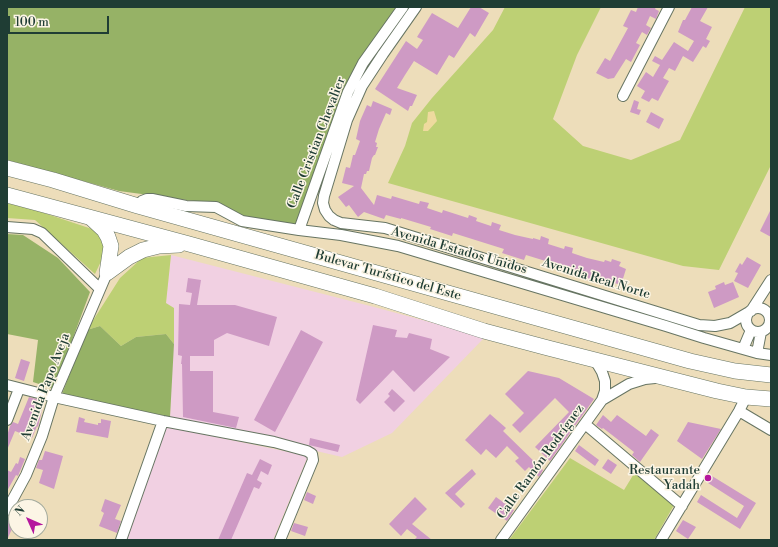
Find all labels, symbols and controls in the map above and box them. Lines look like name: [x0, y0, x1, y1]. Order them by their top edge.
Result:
scale bar: [10, 8, 111, 34]
text: 100 m: [15, 15, 49, 30]
street label: Calle Cristian Chevalier: [285, 75, 349, 211]
street label: Avenida Estados Unidos: [389, 224, 529, 278]
street label: Bulevar Turístico del Este: [313, 248, 463, 304]
street label: Avenida Real Norte: [540, 255, 652, 303]
street label: Avenida Papo Aveja: [18, 331, 74, 443]
street label: Calle Ramón Rodríguez: [494, 402, 588, 522]
place label: Restaurante Yadah: [629, 463, 700, 494]
marker: Restaurante Yadah: [703, 473, 713, 483]
north arrow: [8, 499, 48, 539]
text: N: [12, 503, 28, 519]

